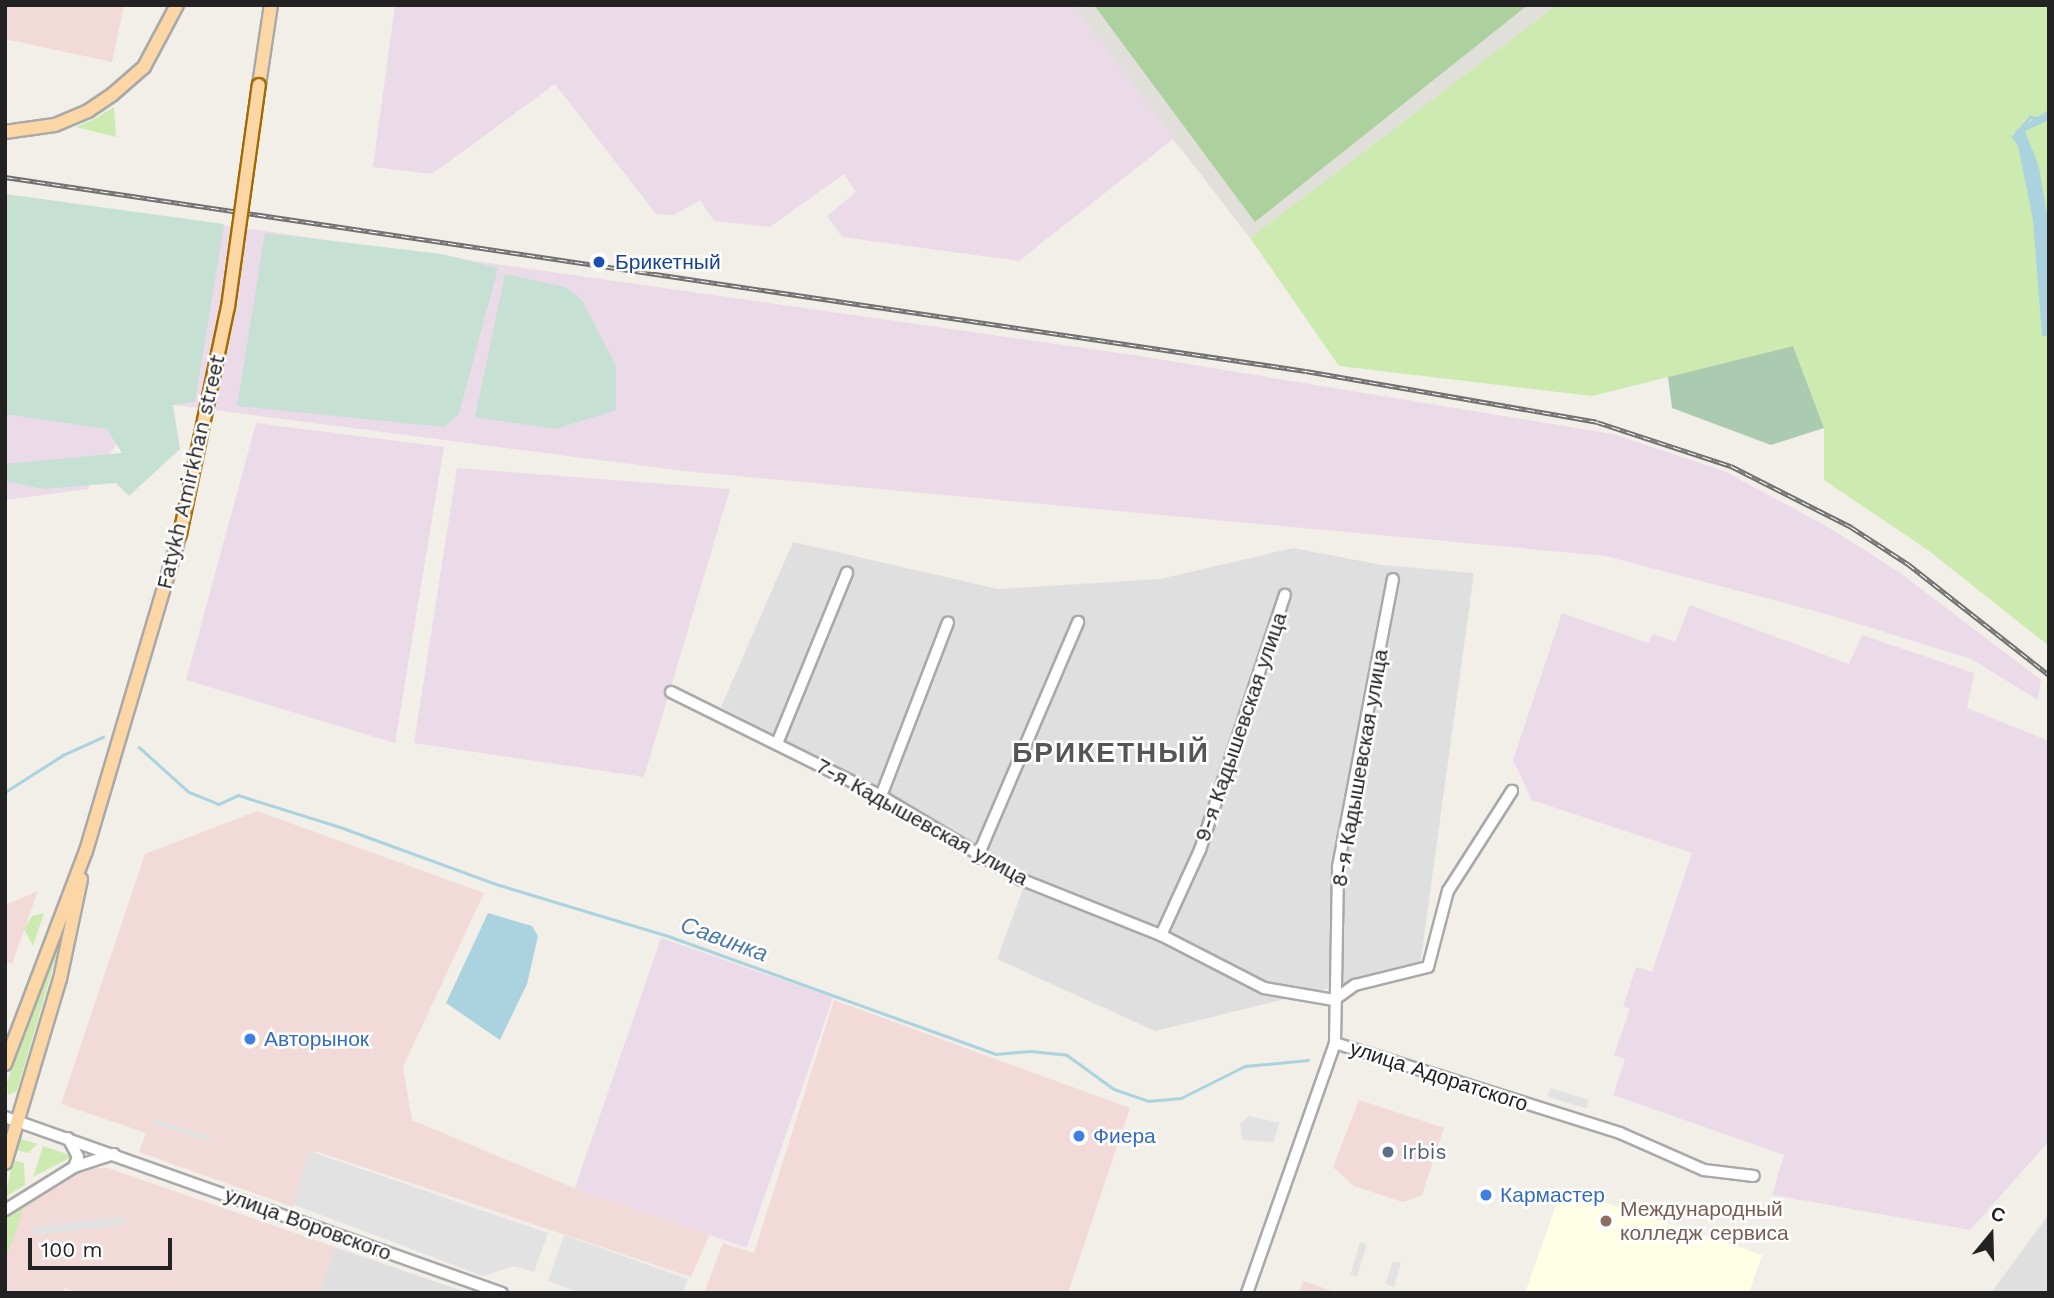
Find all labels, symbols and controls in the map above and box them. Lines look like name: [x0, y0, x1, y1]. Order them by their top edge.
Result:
place label: Брикетный: [615, 249, 721, 275]
marker: Брикетный: [589, 252, 609, 272]
street label: Fatykh Amirkhan street: [152, 352, 230, 592]
street label: 9-я Кадышевская улица: [1190, 609, 1292, 845]
street label: 8-я Кадышевская улица: [1327, 647, 1393, 889]
district label: БРИКЕТНЫЙ: [1013, 736, 1209, 770]
street label: 7-я Кадышевская улица: [811, 753, 1033, 891]
water label: Савинка: [677, 912, 771, 968]
place label: Авторынок: [264, 1026, 369, 1052]
marker: Авторынок: [242, 1031, 258, 1047]
street label: улица Адоратского: [1347, 1035, 1531, 1117]
place label: Фиера: [1093, 1123, 1156, 1149]
marker: Фиера: [1071, 1128, 1087, 1144]
place label: Irbis: [1402, 1139, 1446, 1165]
marker: Irbis: [1380, 1144, 1396, 1160]
street label: улица Воровского: [221, 1182, 395, 1266]
place label: Кармастер: [1500, 1182, 1605, 1208]
marker: Кармастер: [1478, 1187, 1494, 1203]
place label: Международный колледж сервиса: [1620, 1196, 1789, 1246]
north arrow: [1956, 1200, 2026, 1270]
text: С: [1988, 1202, 2008, 1228]
marker: Международный колледж сервиса: [1598, 1213, 1614, 1229]
scale bar: [32, 1224, 175, 1268]
text: 100 m: [41, 1237, 103, 1262]

